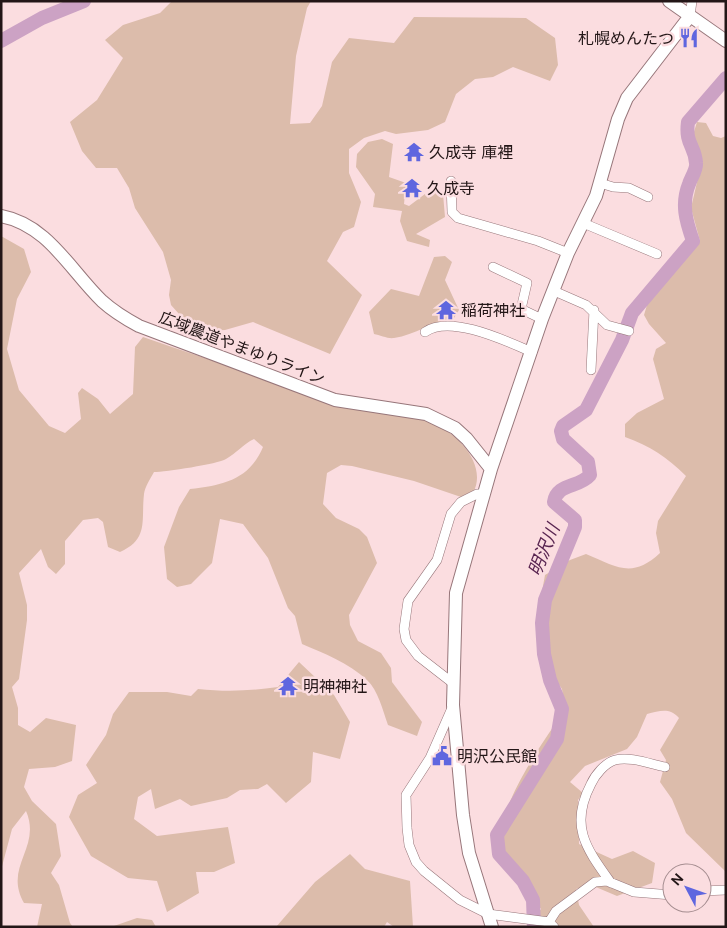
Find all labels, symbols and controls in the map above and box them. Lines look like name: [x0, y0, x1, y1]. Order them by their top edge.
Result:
restaurant icon: 札幌めんたつ: [678, 27, 700, 49]
place label: 札幌めんたつ: [578, 28, 674, 49]
temple icon: 久成寺 庫裡: [403, 141, 425, 163]
place label: 久成寺 庫裡: [429, 142, 513, 163]
temple icon: 久成寺: [401, 177, 423, 199]
place label: 久成寺: [427, 178, 475, 199]
temple icon: 稲荷神社: [435, 299, 457, 321]
place label: 稲荷神社: [461, 300, 525, 321]
street label: 広域農道やまゆりライン: [156, 307, 328, 389]
water label: 明沢川: [523, 519, 566, 580]
temple icon: 明神神社: [277, 675, 299, 697]
place label: 明神神社: [303, 676, 367, 697]
public building icon: 明沢公民館: [431, 745, 453, 767]
place label: 明沢公民館: [457, 746, 537, 767]
north arrow: [662, 863, 712, 913]
text: N: [667, 870, 687, 889]

